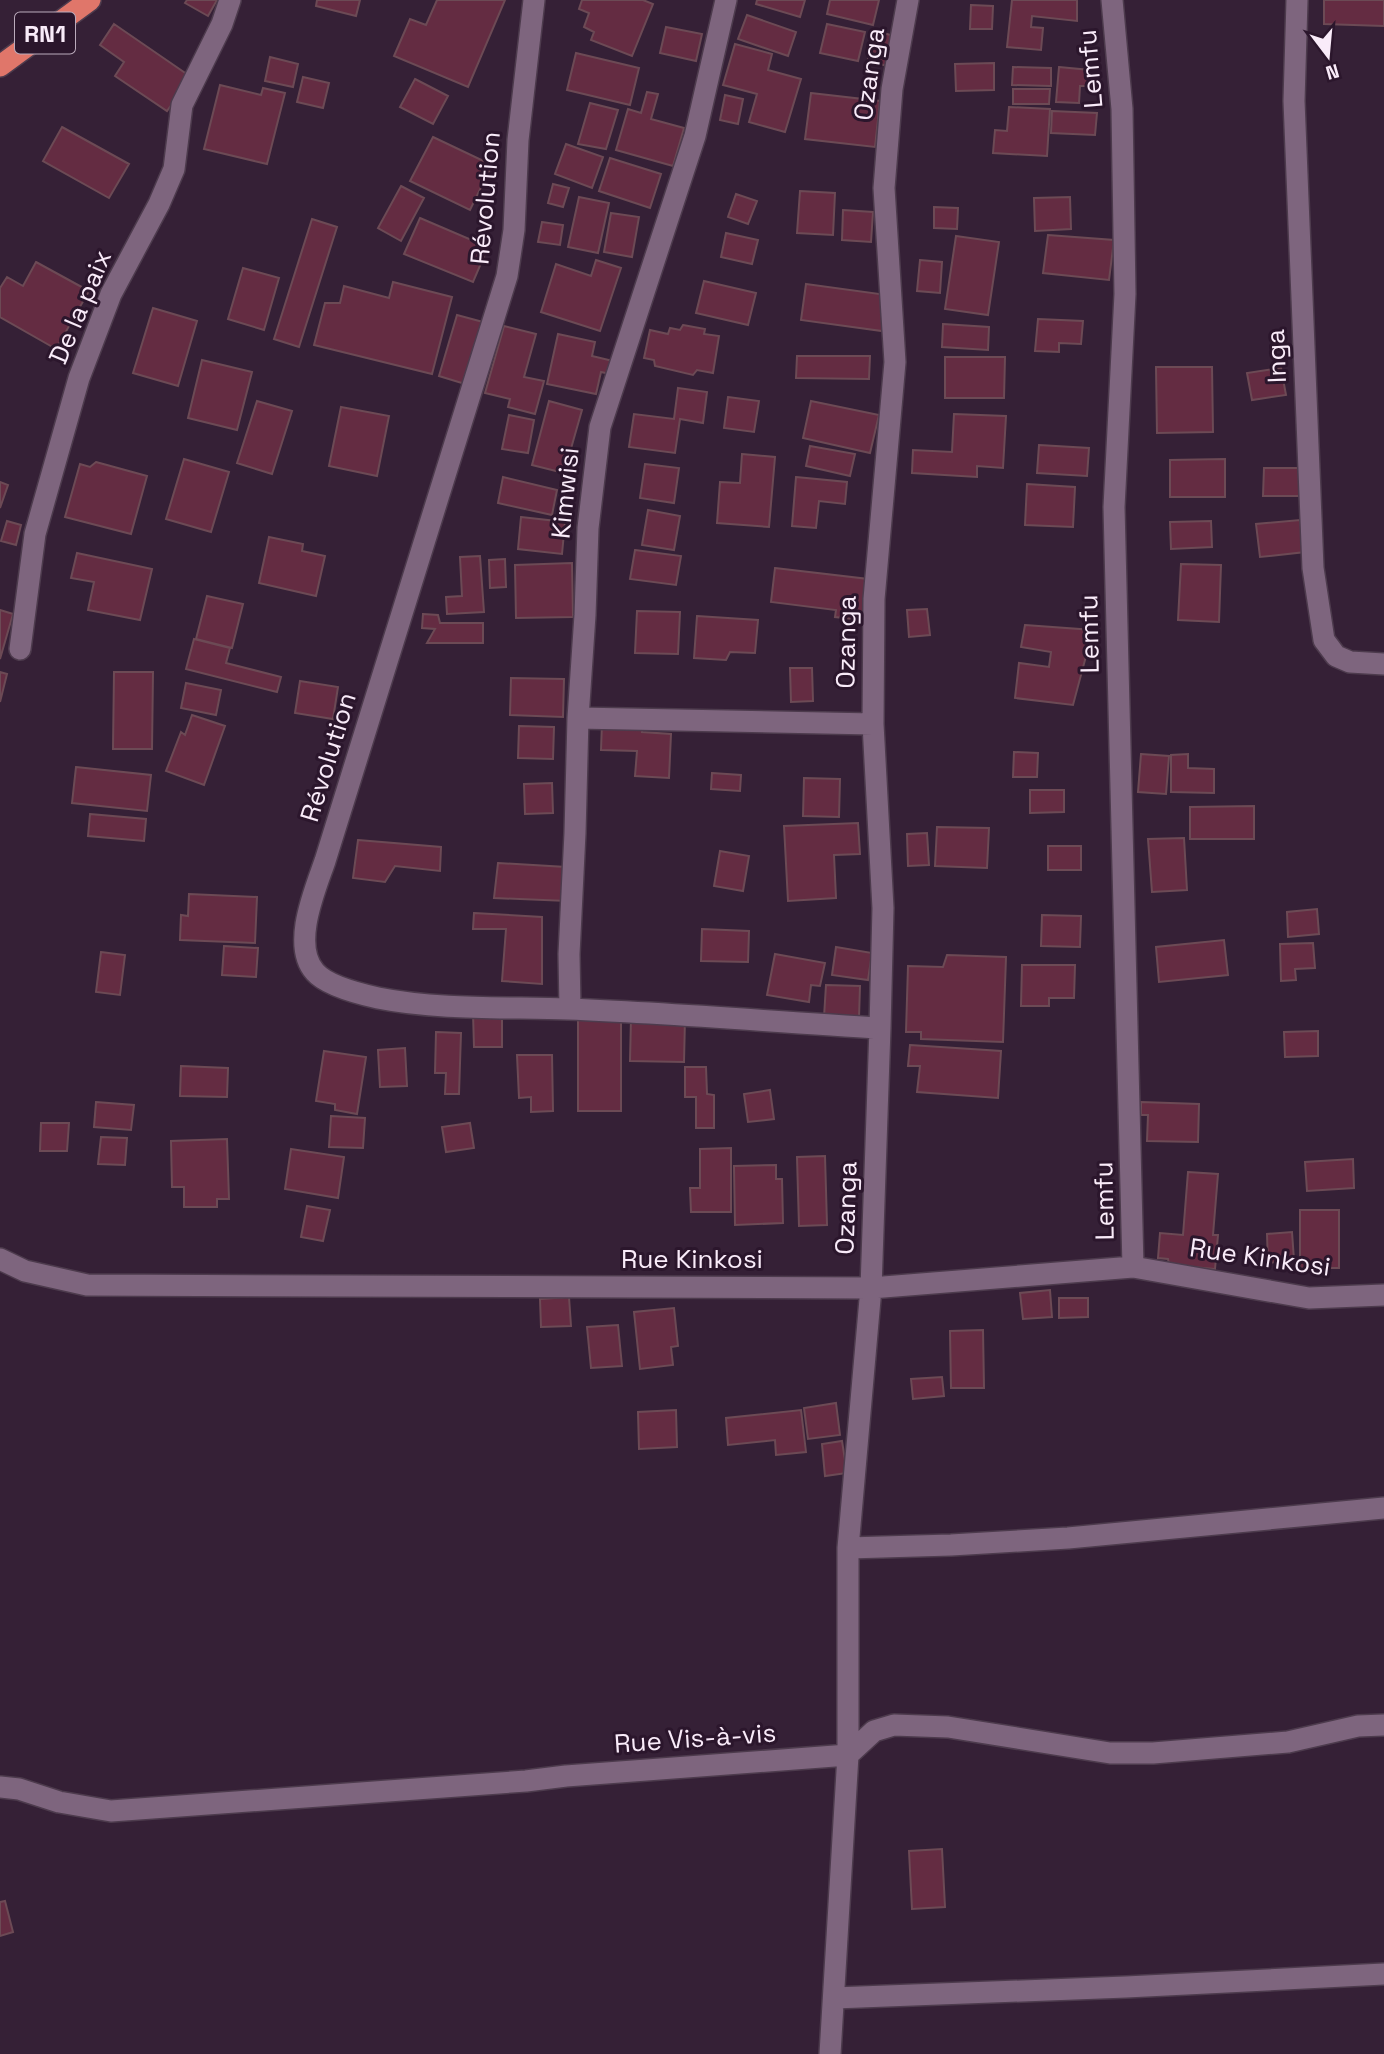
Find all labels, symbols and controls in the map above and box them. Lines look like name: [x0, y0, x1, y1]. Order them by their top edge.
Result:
road number: RN1: [15, 13, 75, 54]
north arrow: [1293, 21, 1363, 91]
street label: Ozanga: [846, 25, 892, 123]
street label: Lemfu: [1070, 28, 1110, 110]
text: N: [1323, 58, 1342, 86]
street label: Révolution: [462, 130, 508, 266]
street label: De la paix: [41, 245, 119, 369]
street label: Inga: [1258, 328, 1294, 384]
street label: Kimwisi: [543, 446, 587, 540]
street label: Lemfu: [1071, 594, 1107, 674]
street label: Ozanga: [828, 595, 864, 689]
street label: Révolution: [292, 688, 364, 826]
street label: Ozanga: [827, 1161, 865, 1255]
street label: Lemfu: [1086, 1161, 1122, 1241]
street label: Rue Kinkosi: [1187, 1230, 1333, 1284]
street label: Rue Kinkosi: [621, 1242, 763, 1276]
street label: Rue Vis-à-vis: [613, 1715, 777, 1761]

